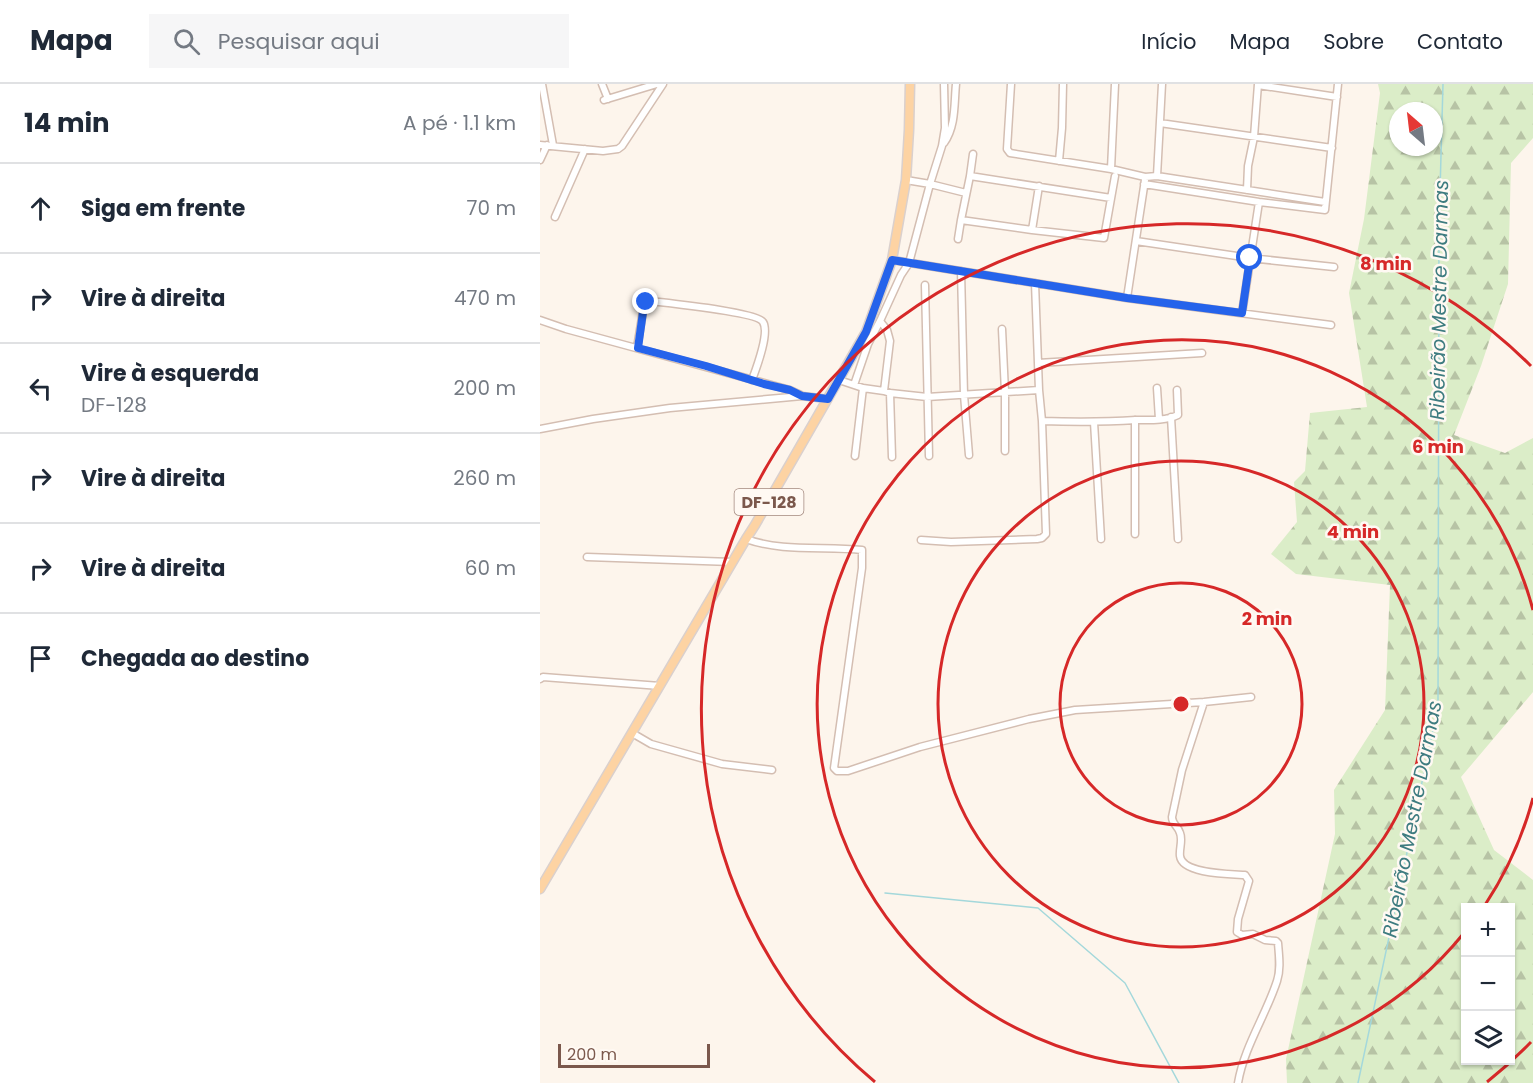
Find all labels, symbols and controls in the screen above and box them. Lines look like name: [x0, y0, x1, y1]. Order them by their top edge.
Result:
search box: [149, 14, 569, 68]
text: Mapa: [30, 21, 113, 60]
icon: search: [170, 25, 203, 58]
text: Pesquisar aqui: [218, 26, 380, 57]
text: Início: [1141, 27, 1196, 56]
text: Mapa: [1229, 27, 1290, 56]
text: Sobre: [1323, 27, 1384, 56]
text: Contato: [1417, 27, 1503, 56]
north arrow: [1389, 102, 1443, 156]
text: 14 min: [24, 105, 110, 141]
text: A pé · 1.1 km: [403, 109, 516, 137]
water label: Ribeirão Mestre Darmas: [1423, 180, 1455, 420]
icon: ahead: [24, 192, 57, 225]
text: Siga em frente: [81, 193, 245, 224]
text: 70 m: [467, 194, 516, 222]
route start: [1236, 244, 1262, 270]
text: 8 min: [1360, 251, 1412, 276]
icon: right: [24, 282, 57, 315]
text: Vire à direita: [81, 283, 226, 314]
text: 470 m: [454, 284, 516, 312]
route end: [632, 288, 658, 314]
text: Vire à esquerda: [81, 358, 259, 389]
icon: left: [24, 372, 57, 405]
text: 200 m: [453, 374, 516, 402]
text: DF-128: [81, 391, 147, 419]
text: 6 min: [1412, 434, 1464, 459]
icon: right: [24, 462, 57, 495]
text: Vire à direita: [81, 463, 226, 494]
text: 260 m: [453, 464, 516, 492]
road number: DF-128: [734, 489, 804, 515]
text: 4 min: [1327, 519, 1379, 544]
icon: right: [24, 552, 57, 585]
text: Vire à direita: [81, 553, 226, 584]
text: 60 m: [465, 554, 516, 582]
text: 2 min: [1242, 606, 1292, 631]
icon: arrive: [24, 642, 57, 675]
text: Chegada ao destino: [81, 643, 309, 674]
centre of rings: [1171, 694, 1191, 714]
water label: Ribeirão Mestre Darmas: [1375, 698, 1449, 940]
map controls: [1461, 903, 1515, 1065]
button: +: [1461, 903, 1515, 957]
button: −: [1461, 957, 1515, 1011]
button: layers: [1461, 1011, 1515, 1065]
scale bar: [558, 1041, 710, 1068]
text: 200 m: [567, 1043, 617, 1066]

